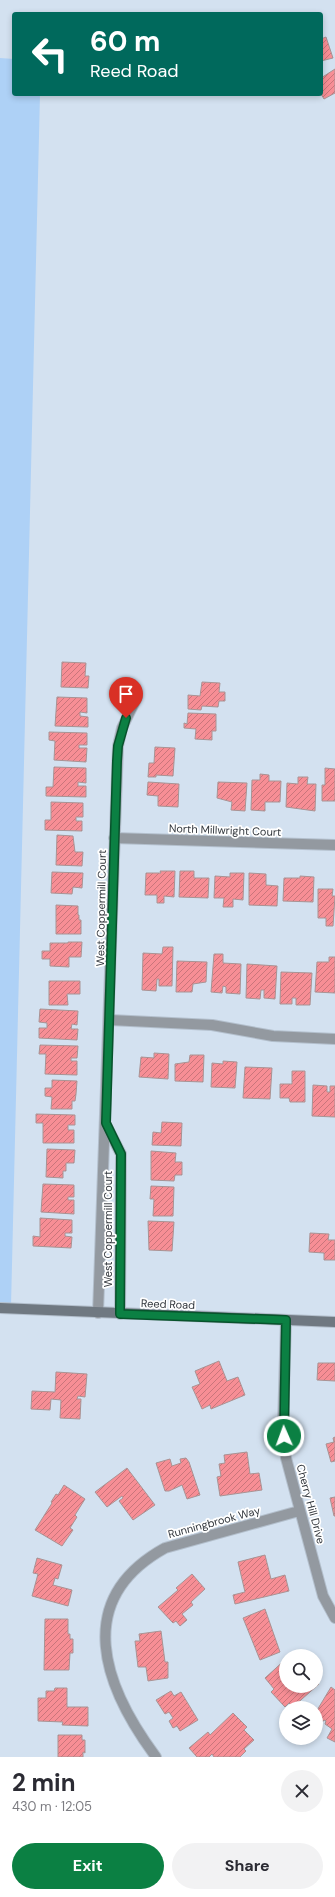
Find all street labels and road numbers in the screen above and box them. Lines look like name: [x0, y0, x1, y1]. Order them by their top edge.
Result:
street label: North Millwright Court: [169, 821, 281, 839]
street label: West Coppermill Court: [93, 850, 109, 966]
street label: West Coppermill Court: [101, 1171, 115, 1287]
street label: Reed Road: [141, 1296, 195, 1312]
street label: Cherry Hill Drive: [294, 1463, 328, 1545]
street label: Runningbrook Way: [166, 1503, 262, 1541]

